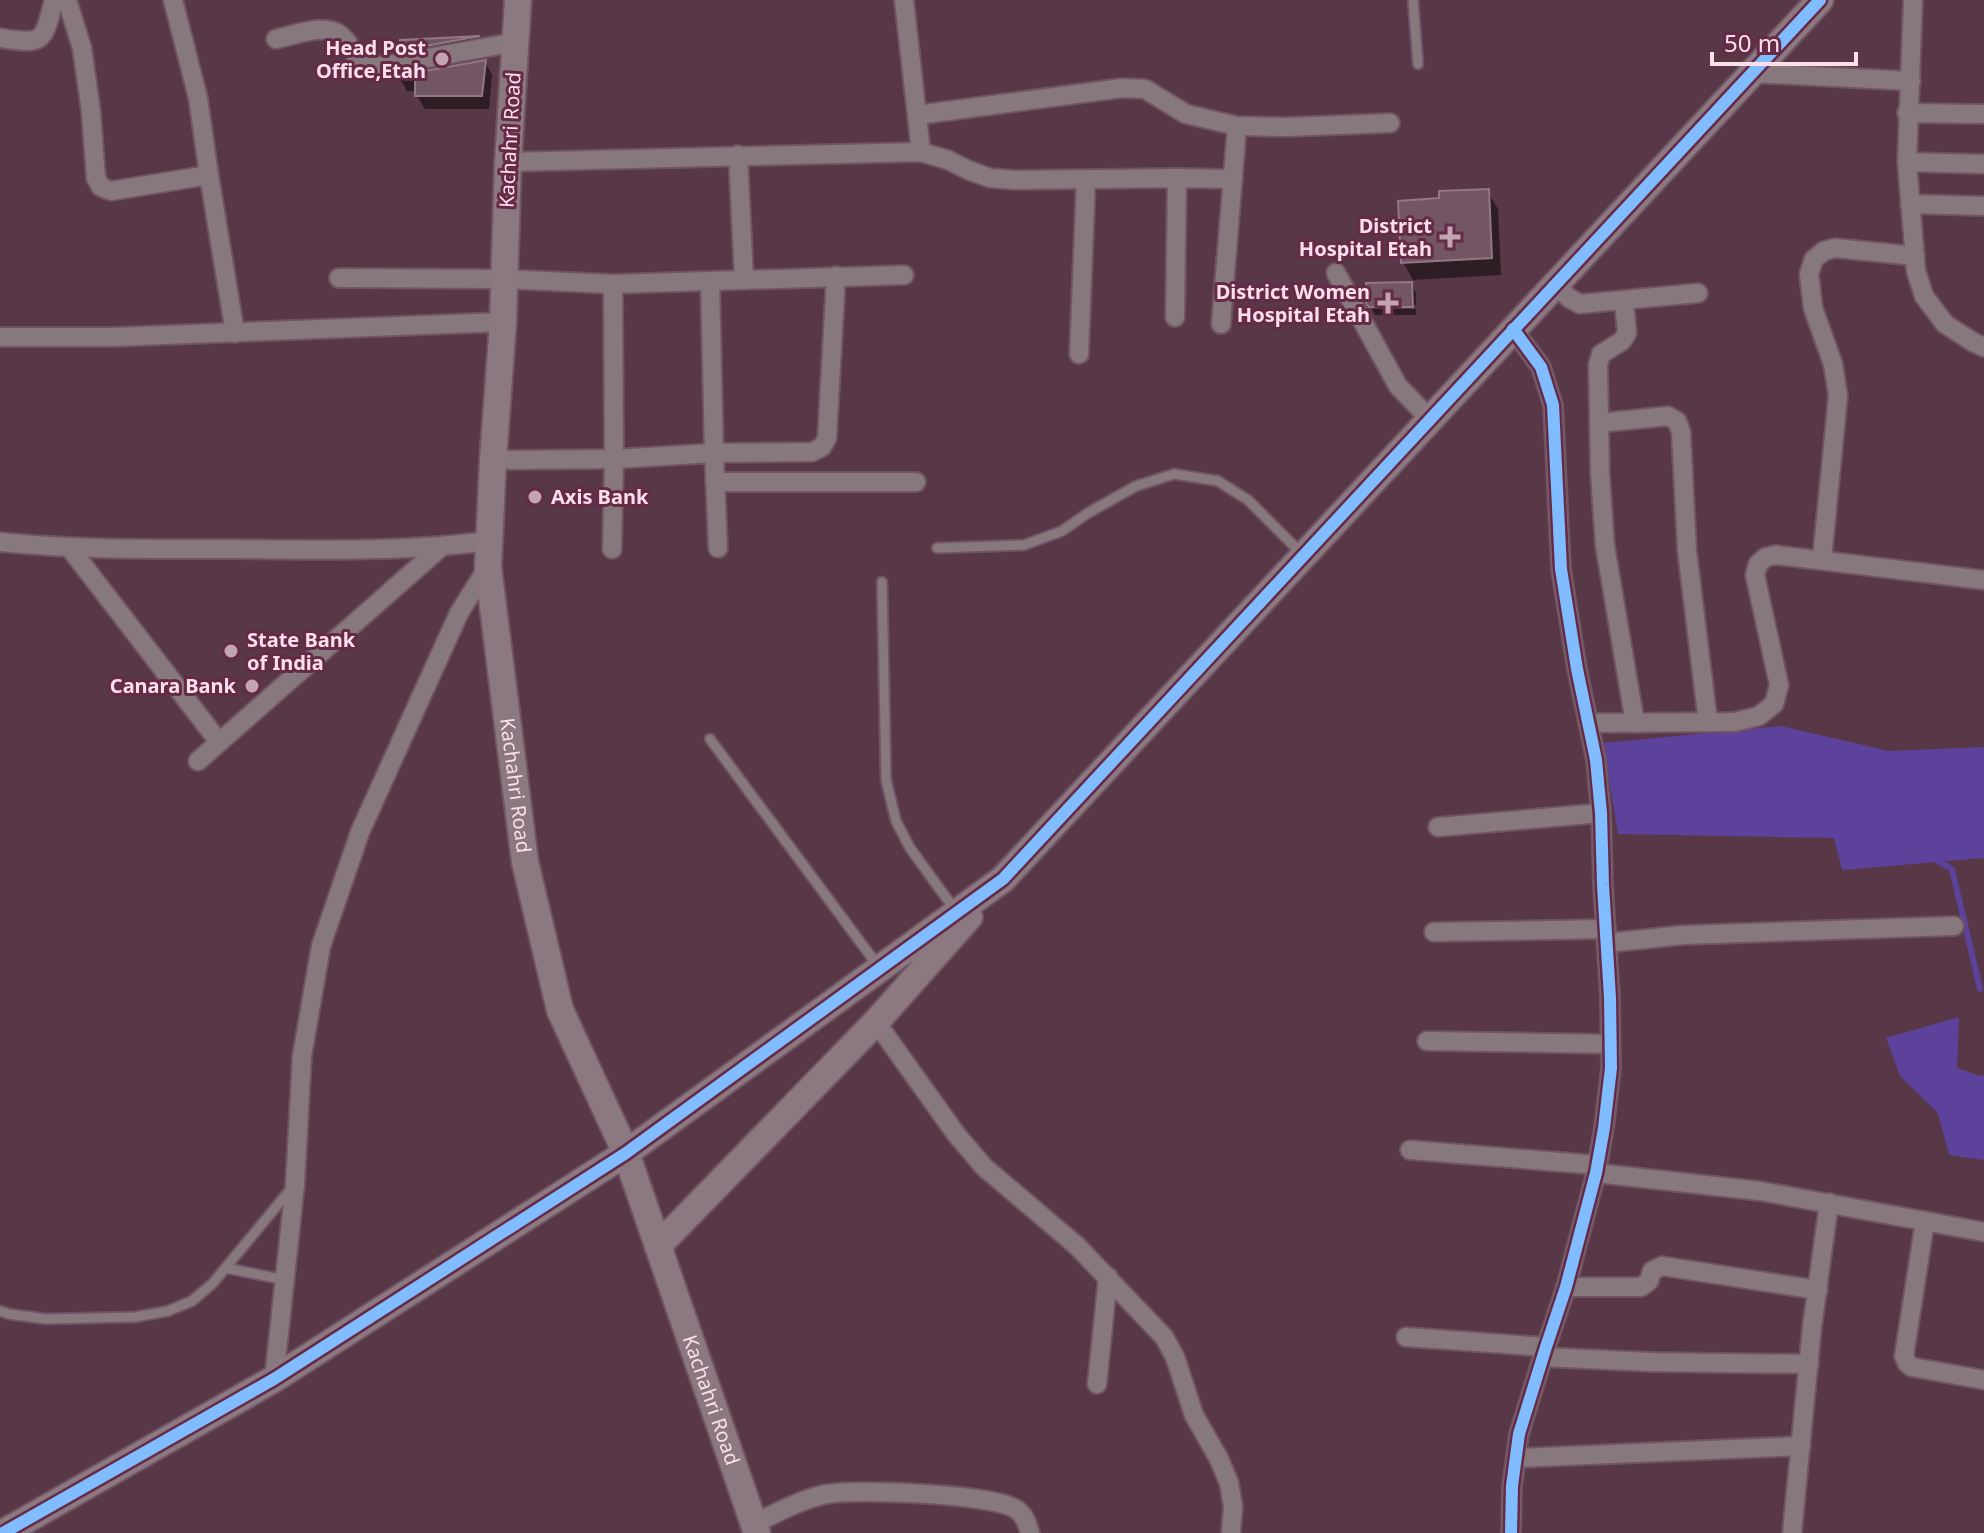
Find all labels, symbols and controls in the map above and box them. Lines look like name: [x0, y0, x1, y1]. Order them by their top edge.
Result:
scale bar: [1712, 16, 1856, 66]
text: 50 m: [1724, 26, 1780, 59]
place label: Head Post Office,Etah: [316, 34, 426, 84]
marker: Head Post Office,Etah: [433, 50, 451, 68]
street label: Kachahri Road: [492, 71, 527, 209]
place label: District Hospital Etah: [1299, 212, 1432, 262]
marker: District Hospital Etah: [1439, 226, 1461, 248]
place label: District Women Hospital Etah: [1216, 278, 1370, 328]
marker: District Women Hospital Etah: [1377, 292, 1399, 314]
place label: Axis Bank: [551, 483, 649, 510]
marker: Axis Bank: [526, 488, 544, 506]
place label: State Bank of India: [247, 626, 356, 676]
marker: State Bank of India: [222, 642, 240, 660]
place label: Canara Bank: [110, 672, 237, 699]
marker: Canara Bank: [243, 677, 261, 695]
street label: Kachahri Road: [494, 716, 538, 854]
street label: Kachahri Road: [677, 1331, 747, 1468]

